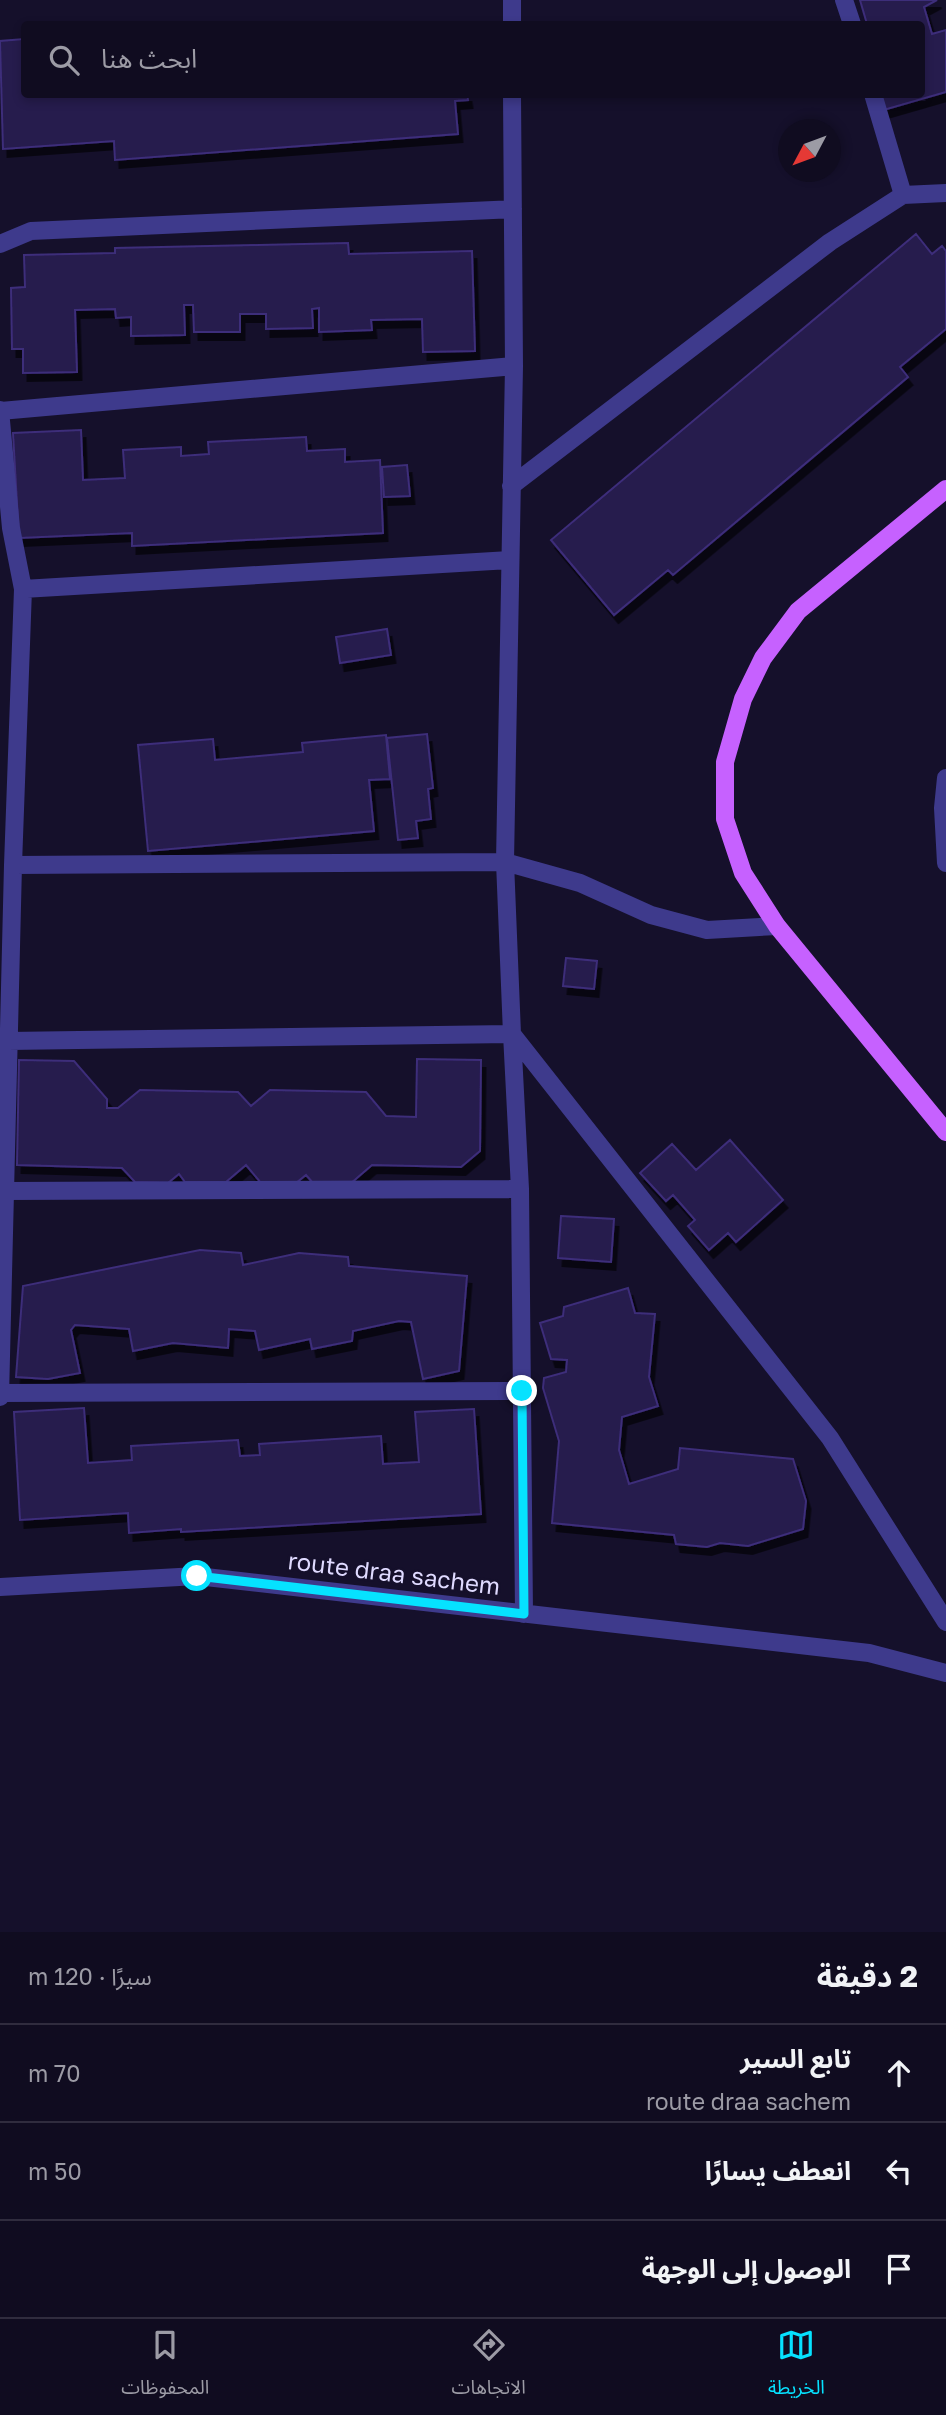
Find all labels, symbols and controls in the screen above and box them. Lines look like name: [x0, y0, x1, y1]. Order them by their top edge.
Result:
search box: [21, 21, 925, 98]
icon: search: [45, 41, 83, 79]
text: ابحث هنا: [101, 43, 197, 74]
north arrow: [778, 119, 841, 182]
route end: [506, 1375, 537, 1406]
street label: route draa sachem: [286, 1545, 502, 1600]
route start: [181, 1560, 212, 1591]
text: 2 دقيقة: [817, 1958, 918, 1994]
text: سيرًا · 120 m: [28, 1962, 152, 1990]
text: تابع السير: [740, 2043, 851, 2074]
icon: ahead: [880, 2054, 918, 2092]
text: 70 m: [28, 2059, 81, 2087]
text: route draa sachem: [646, 2087, 851, 2115]
icon: left: [880, 2152, 918, 2190]
text: انعطف يسارًا: [705, 2155, 851, 2186]
text: 50 m: [28, 2157, 82, 2185]
icon: arrive: [880, 2250, 918, 2288]
text: الوصول إلى الوجهة: [642, 2253, 851, 2284]
tab: المحفوظات: [121, 2326, 209, 2408]
tab: الاتجاهات: [452, 2326, 526, 2408]
tab: الخريطة: [768, 2326, 825, 2408]

